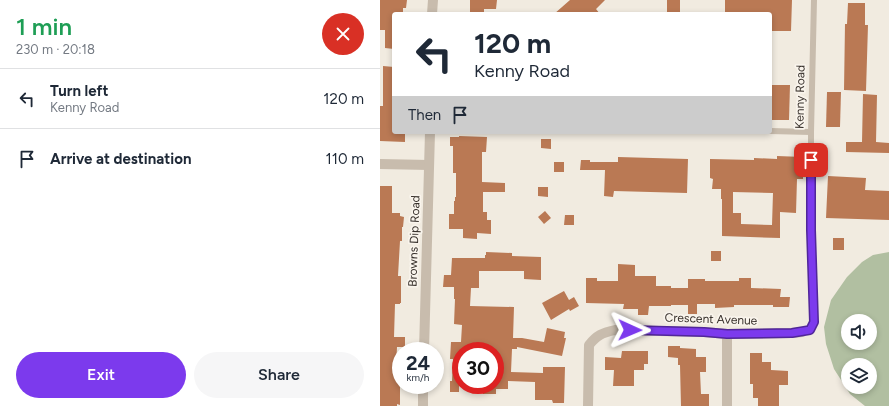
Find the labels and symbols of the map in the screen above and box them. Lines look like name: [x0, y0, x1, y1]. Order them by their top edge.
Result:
street label: Kenny Road: [792, 65, 808, 129]
pin: [794, 143, 828, 177]
street label: Browns Dip Road: [405, 195, 423, 287]
position arrow: [609, 309, 651, 351]
street label: Crescent Avenue: [664, 310, 758, 328]
speed limit sign: 30: [452, 342, 504, 394]

